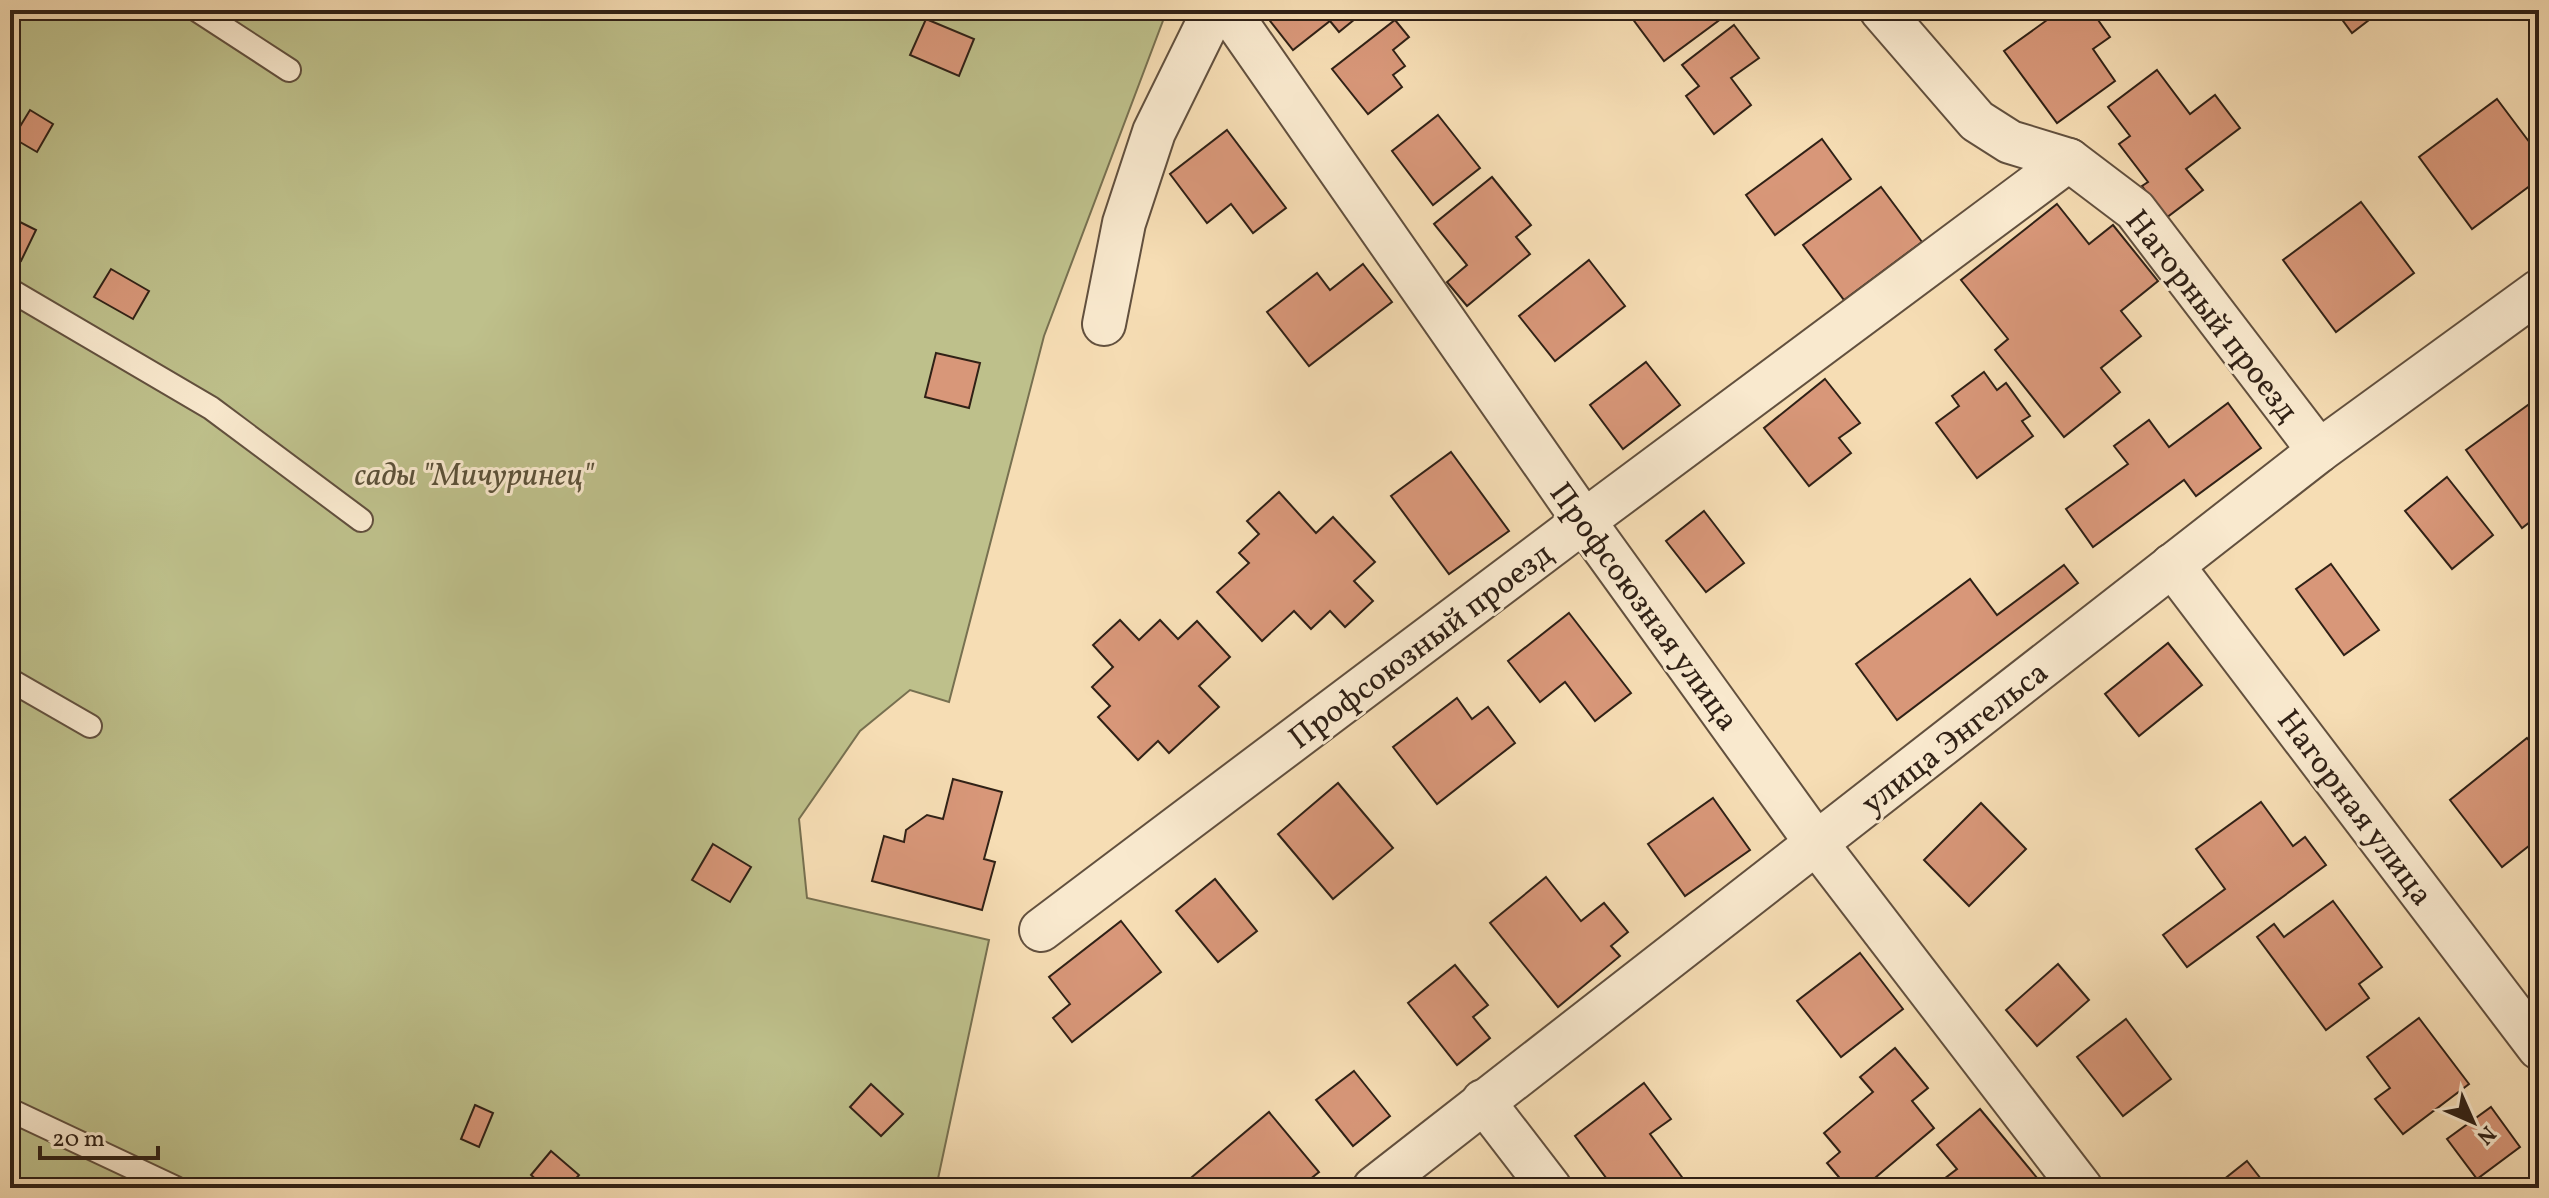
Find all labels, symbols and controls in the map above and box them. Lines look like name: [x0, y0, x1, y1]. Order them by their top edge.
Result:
street label: Нагорный проезд: [2114, 202, 2307, 432]
park label: сады "Мичуринец": [355, 455, 595, 499]
street label: Профсоюзная улица: [1537, 474, 1748, 741]
street label: Профсоюзный проезд: [1281, 534, 1563, 761]
street label: улица Энгельса: [1853, 652, 2059, 826]
street label: Нагорная улица: [2265, 701, 2442, 916]
north arrow: [2433, 1082, 2513, 1162]
scale bar: [40, 1110, 158, 1160]
text: N: [2469, 1118, 2502, 1151]
text: 20 m: [52, 1123, 105, 1157]

